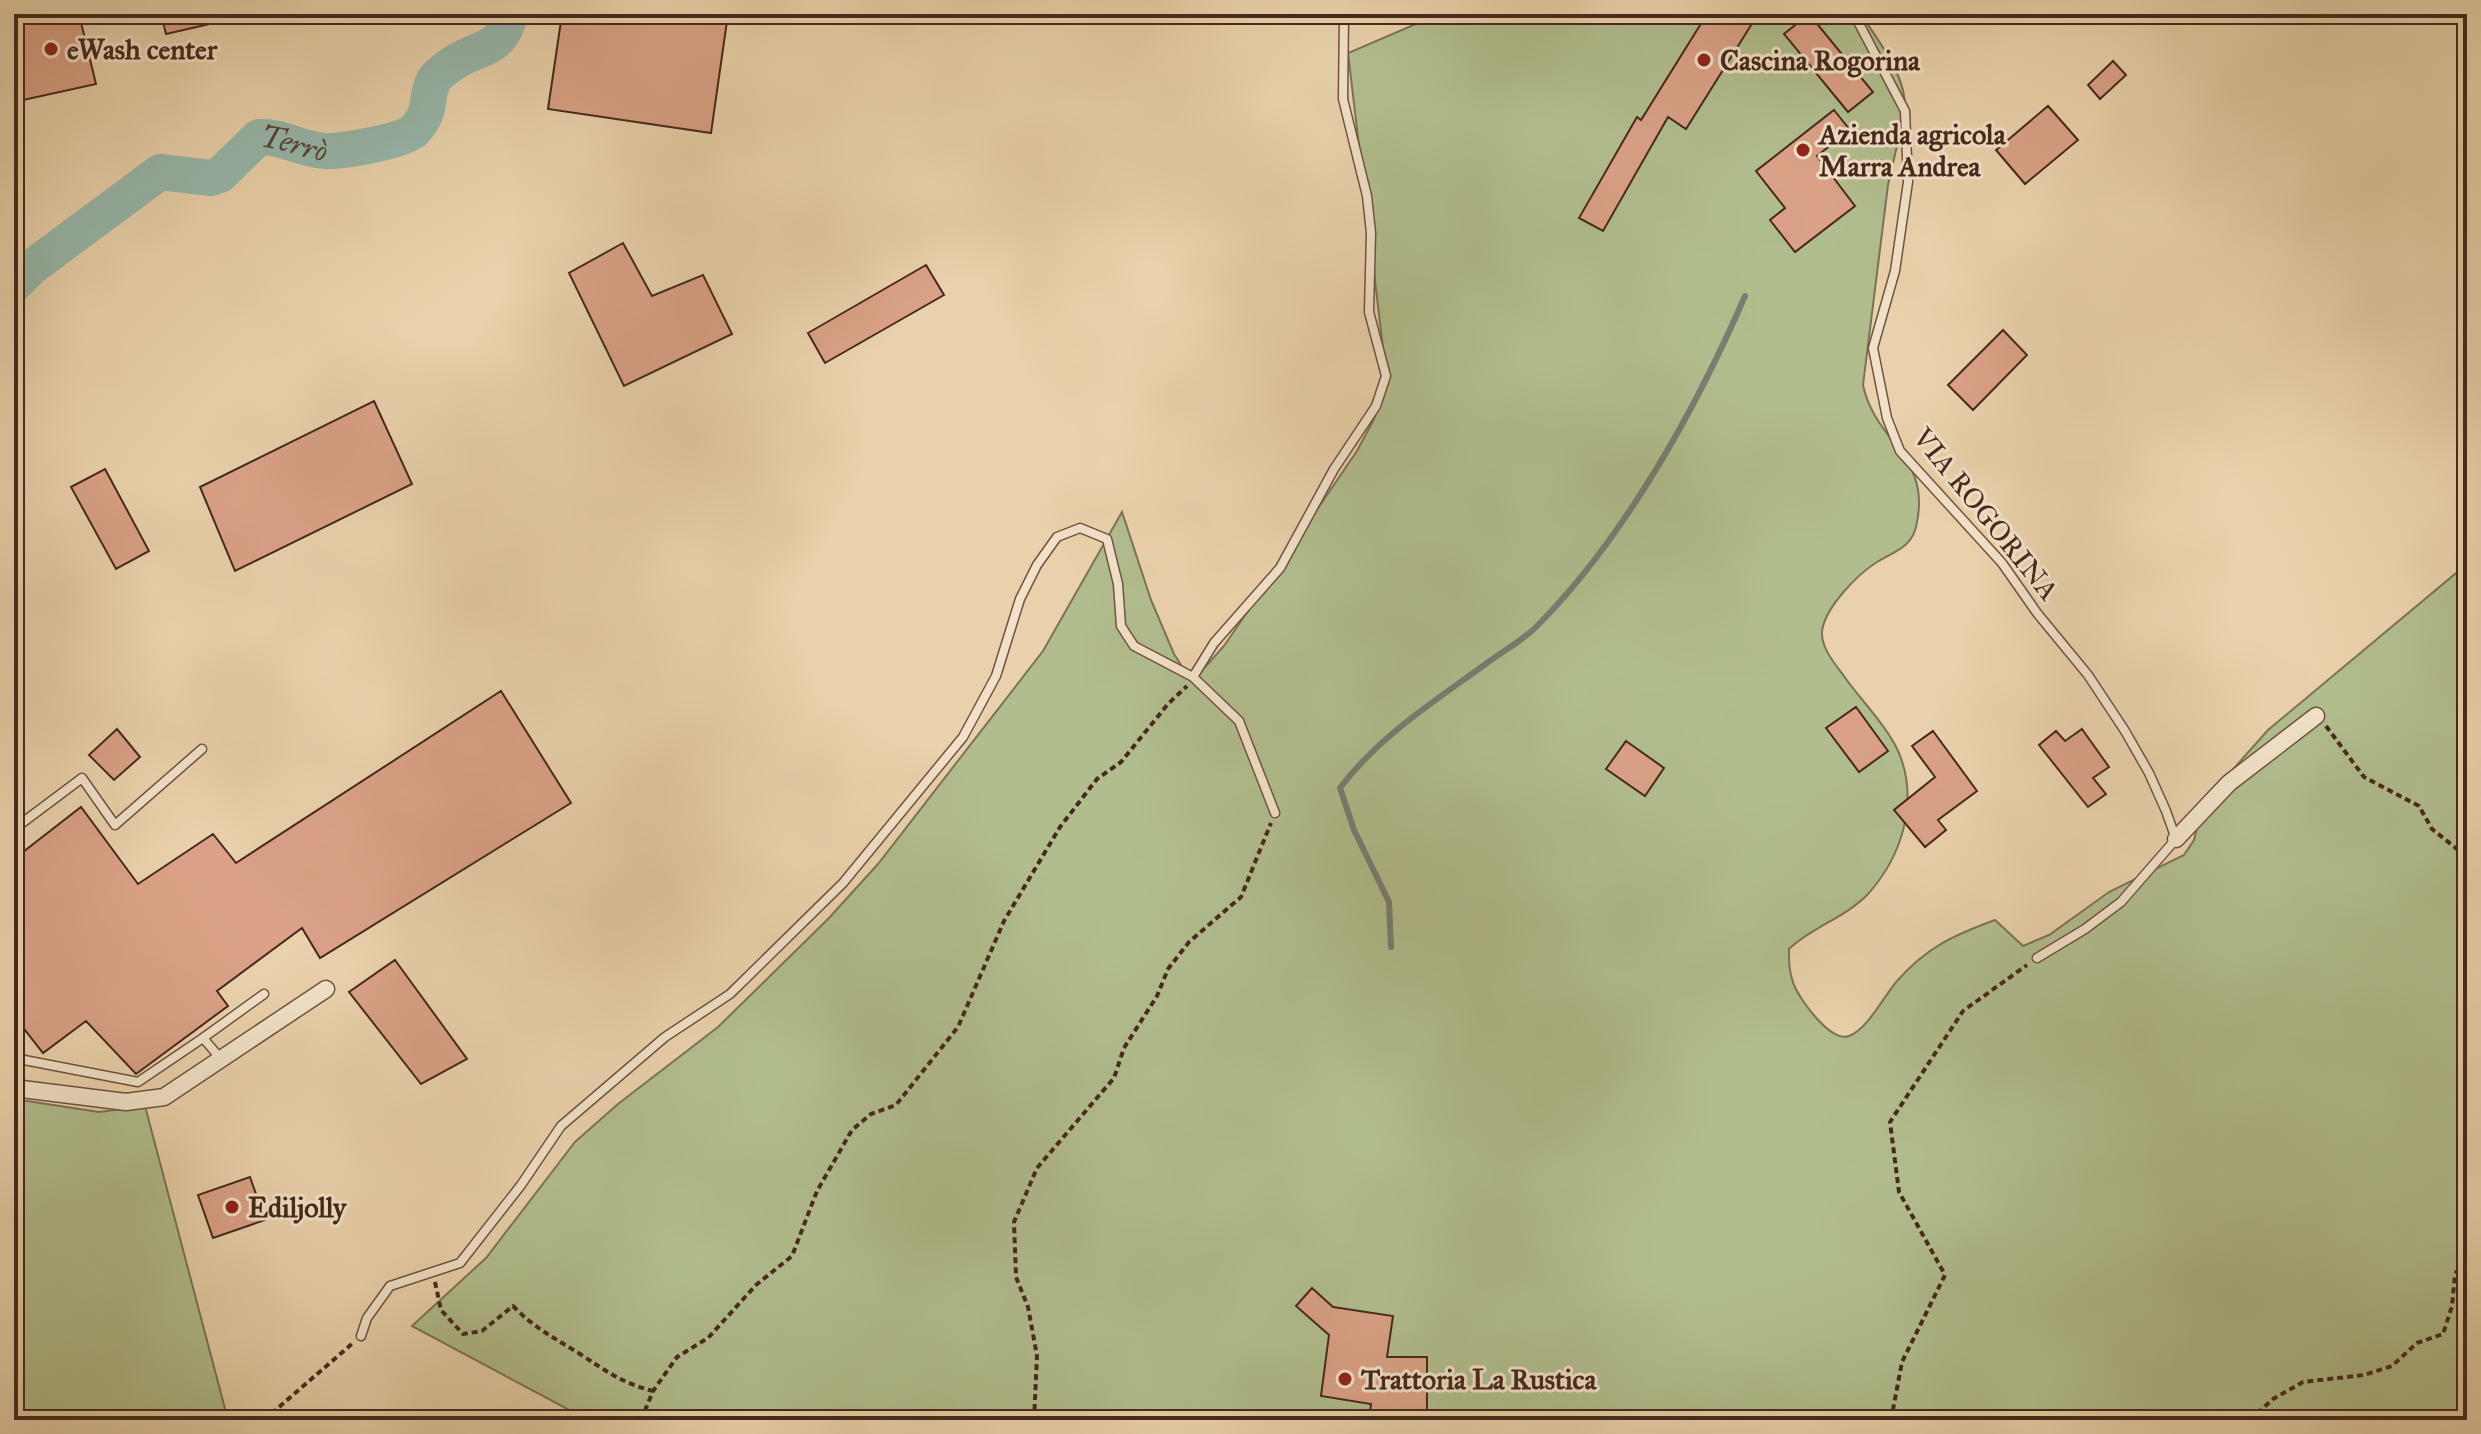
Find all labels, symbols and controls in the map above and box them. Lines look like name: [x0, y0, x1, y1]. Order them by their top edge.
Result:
place label: eWash center: [67, 32, 218, 67]
marker: eWash center: [42, 40, 60, 58]
place label: Cascina Rogorina: [1720, 43, 1921, 78]
marker: Cascina Rogorina: [1695, 51, 1713, 69]
place label: Azienda agricola Marra Andrea: [1817, 117, 2007, 184]
water label: Terrò: [258, 118, 329, 169]
marker: Azienda agricola Marra Andrea: [1794, 141, 1812, 159]
street label: VIA ROGORINA: [1905, 420, 2067, 608]
place label: Ediljolly: [248, 1190, 347, 1225]
marker: Ediljolly: [223, 1198, 241, 1216]
place label: Trattoria La Rustica: [1361, 1362, 1597, 1397]
marker: Trattoria La Rustica: [1336, 1370, 1354, 1388]

